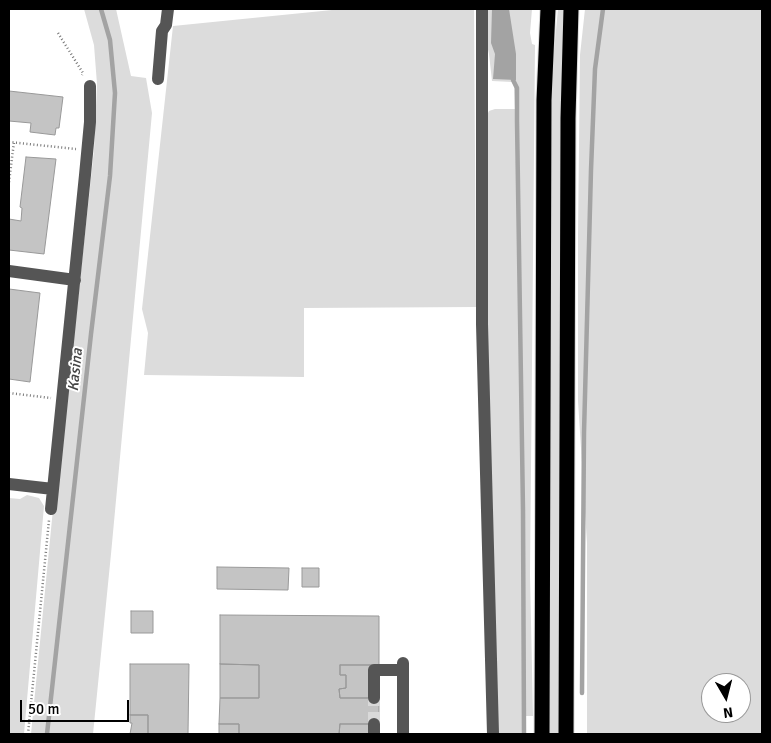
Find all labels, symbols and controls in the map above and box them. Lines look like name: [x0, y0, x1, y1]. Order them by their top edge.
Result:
water label: Kasina: [65, 348, 87, 392]
north arrow: [701, 673, 751, 723]
scale bar: [22, 690, 131, 722]
text: 50 m: [28, 700, 59, 718]
text: N: [722, 703, 734, 721]

